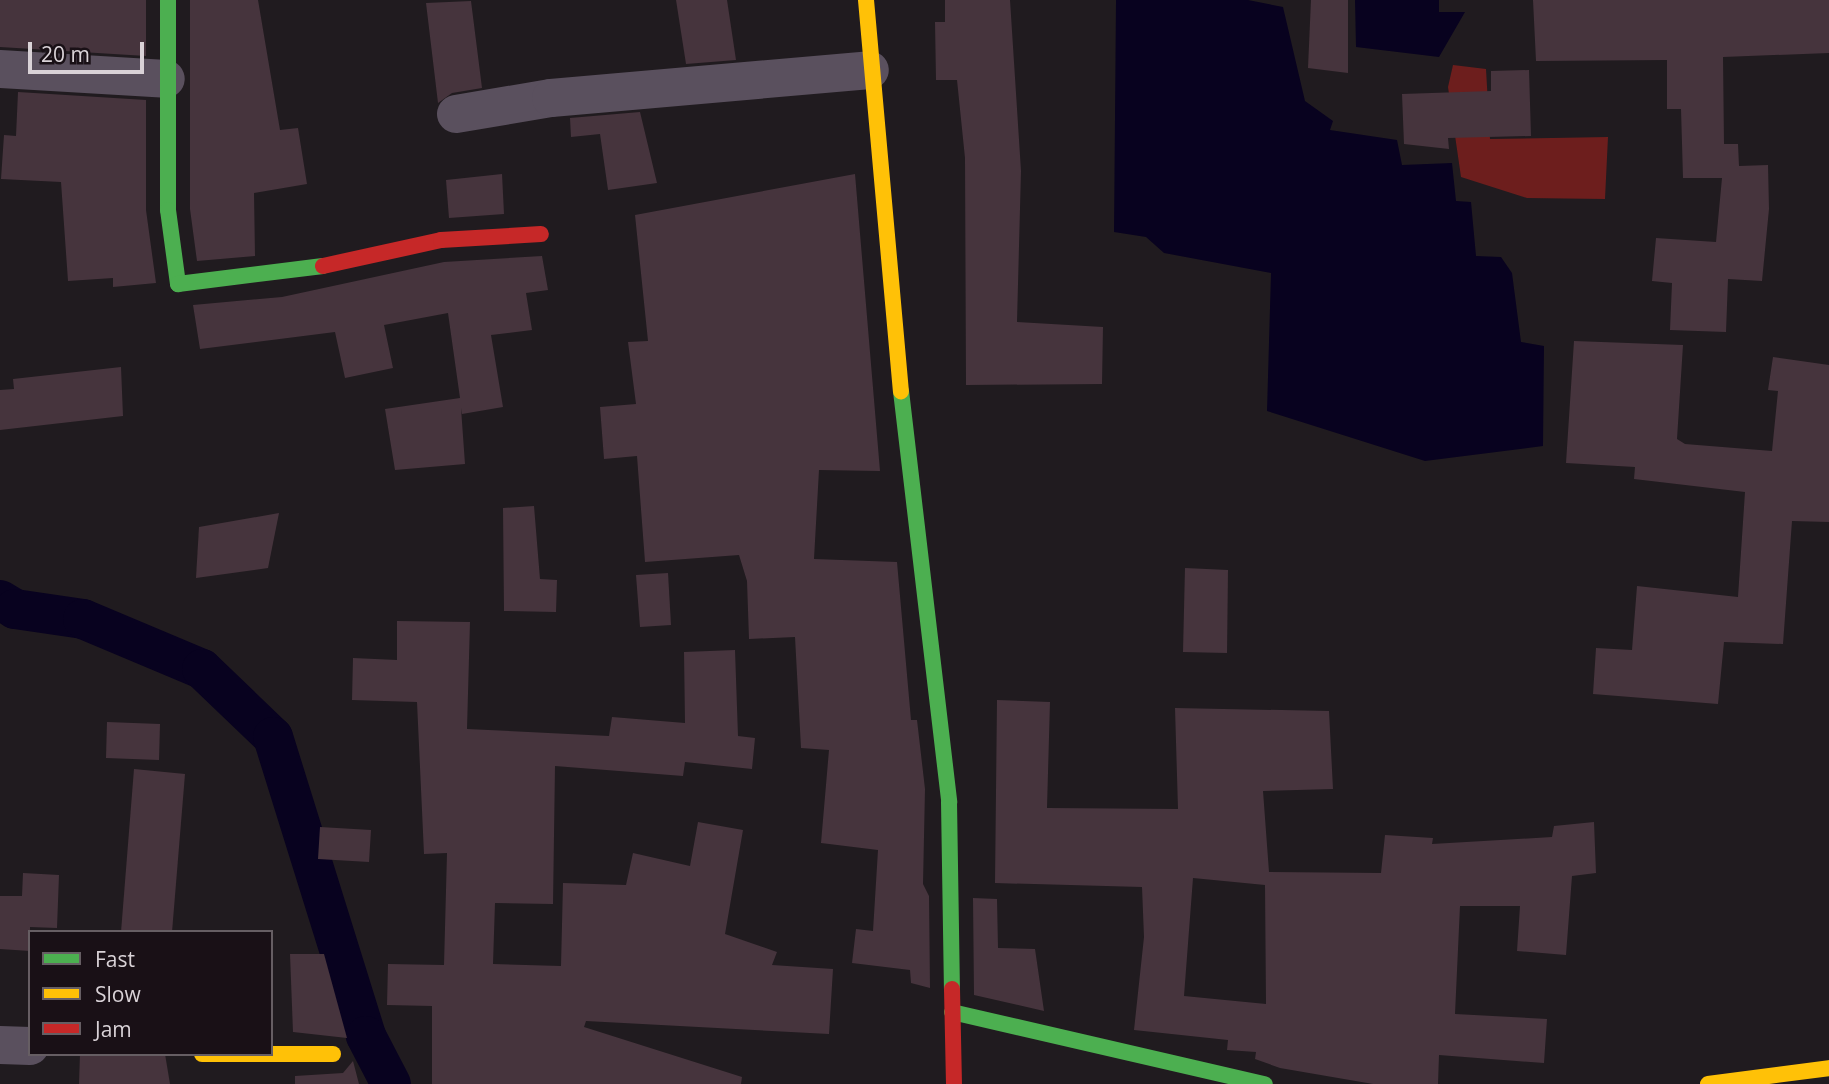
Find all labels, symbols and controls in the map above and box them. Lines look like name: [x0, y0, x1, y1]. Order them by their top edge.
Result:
scale bar: [32, 28, 147, 72]
text: 20 m: [41, 40, 90, 68]
legend: [28, 930, 273, 1056]
text: Fast: [95, 945, 135, 973]
text: Slow: [95, 980, 141, 1008]
text: Jam: [95, 1015, 132, 1043]

